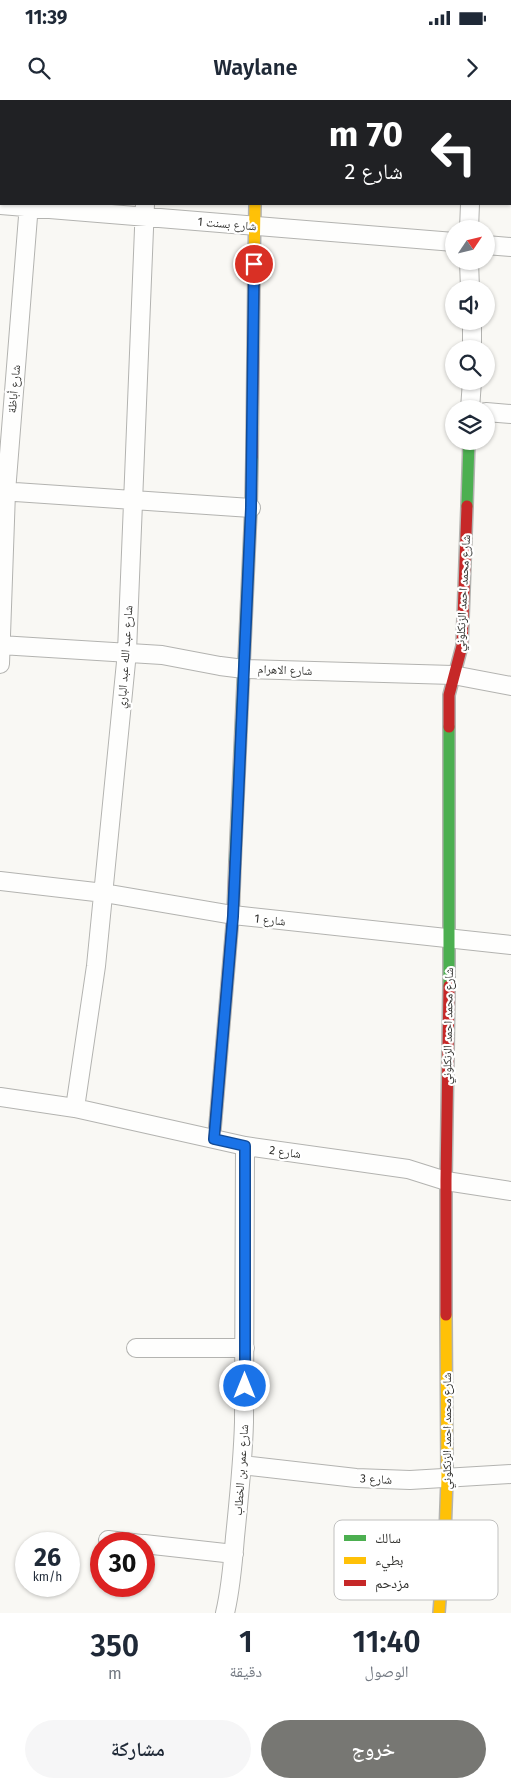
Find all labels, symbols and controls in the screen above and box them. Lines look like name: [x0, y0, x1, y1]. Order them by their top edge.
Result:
text: 11:39: [25, 6, 67, 29]
icon: search: [25, 54, 53, 82]
text: Waylane: [213, 54, 298, 81]
icon: forward: [458, 54, 486, 82]
text: 70 m: [329, 113, 403, 155]
icon: left: [421, 120, 486, 185]
text: شارع 2: [344, 158, 403, 185]
street label: شارع بسنت 1: [197, 214, 257, 235]
north arrow: [445, 220, 495, 270]
map controls: [445, 220, 495, 450]
pin: [233, 243, 275, 285]
icon: arrive: [240, 250, 268, 278]
button: sound: [445, 280, 495, 330]
button: search: [445, 340, 495, 390]
street label: شارع أباظة: [5, 364, 24, 414]
button: layers: [445, 400, 495, 450]
street label: شارع محمد احمد الزنكلوني: [453, 534, 476, 652]
street label: شارع عبد الله عبد الباري: [114, 605, 139, 709]
street label: شارع الاهرام: [257, 662, 313, 679]
street label: شارع 1: [254, 911, 286, 930]
street label: شارع محمد احمد الزنكلوني: [440, 967, 459, 1085]
street label: شارع 2: [268, 1143, 302, 1162]
position arrow: [218, 1359, 270, 1411]
street label: شارع محمد احمد الزنكلوني: [440, 1373, 457, 1489]
street label: شارع عمر بن الخطاب: [231, 1424, 252, 1516]
street label: شارع 3: [360, 1471, 392, 1488]
legend: [334, 1520, 498, 1600]
text: سالك: [375, 1530, 401, 1547]
speed limit sign: 30: [90, 1532, 155, 1597]
text: 26: [34, 1543, 61, 1573]
text: بطيء: [375, 1552, 404, 1572]
text: km/h: [33, 1570, 62, 1584]
text: مزدحم: [375, 1575, 409, 1593]
text: 1: [239, 1624, 253, 1660]
text: 11:40: [353, 1624, 421, 1660]
text: 350: [90, 1628, 139, 1664]
text: دقيقة: [230, 1662, 262, 1681]
text: الوصول: [364, 1662, 409, 1681]
text: m: [108, 1664, 122, 1683]
button: مشاركة: [25, 1720, 251, 1778]
button: خروج: [261, 1720, 486, 1778]

